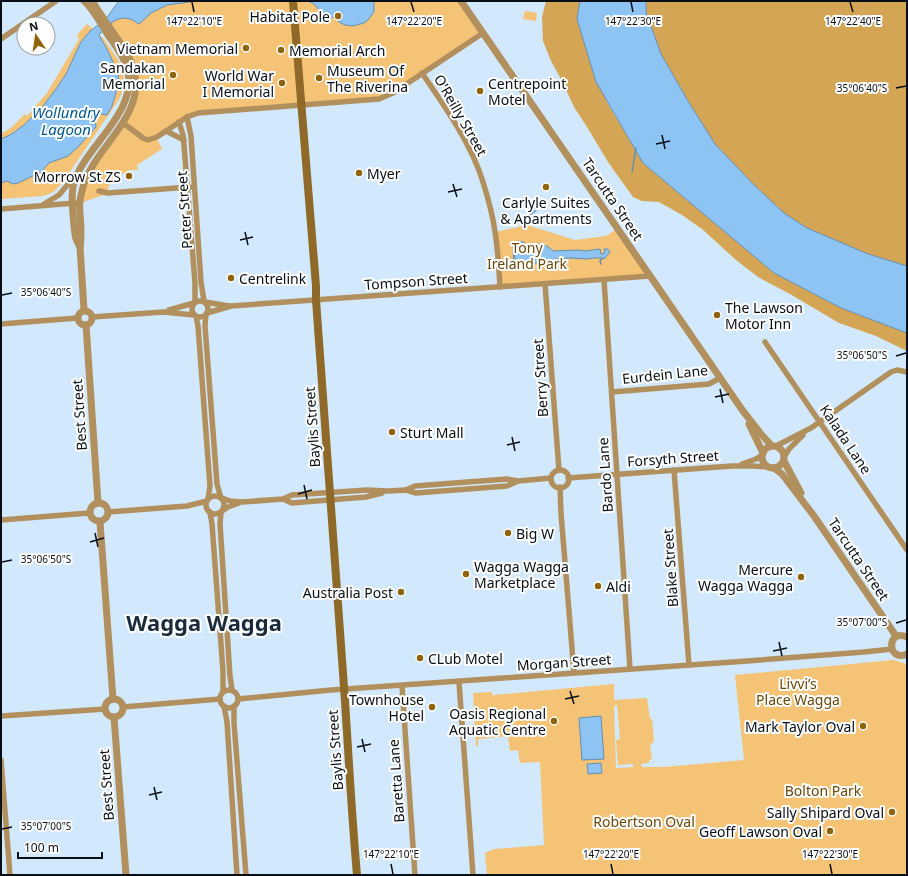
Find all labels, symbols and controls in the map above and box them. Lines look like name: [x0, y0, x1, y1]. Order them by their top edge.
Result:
place label: Habitat Pole: [250, 7, 330, 26]
marker: Habitat Pole: [333, 11, 343, 21]
text: 147°22'10"E: [166, 14, 222, 28]
text: 147°22'20"E: [386, 14, 442, 28]
text: 147°22'30"E: [605, 14, 661, 28]
text: 147°22'40"E: [825, 14, 881, 28]
north arrow: [16, 16, 56, 56]
text: N: [28, 17, 40, 34]
place label: Vietnam Memorial: [117, 39, 238, 58]
place label: Memorial Arch: [289, 41, 385, 60]
marker: Vietnam Memorial: [241, 43, 251, 53]
marker: Memorial Arch: [276, 45, 286, 55]
place label: Sandakan Memorial: [100, 58, 165, 93]
place label: Museum Of The Riverina: [327, 61, 408, 96]
place label: World War I Memorial: [203, 66, 274, 101]
marker: Sandakan Memorial: [168, 70, 178, 80]
street label: O'Reilly Street: [430, 71, 492, 159]
marker: Museum Of The Riverina: [314, 73, 324, 83]
place label: Centrepoint Motel: [488, 74, 566, 109]
marker: World War I Memorial: [277, 78, 287, 88]
text: 35°06'40"S: [837, 81, 888, 95]
marker: Centrepoint Motel: [475, 86, 485, 96]
water label: Wollundry Lagoon: [32, 102, 101, 139]
street label: Tarcutta Street: [578, 154, 648, 244]
place label: Myer: [367, 164, 401, 183]
place label: Morrow St ZS: [34, 167, 121, 186]
marker: Myer: [354, 168, 364, 178]
marker: Morrow St ZS: [124, 171, 134, 181]
street label: Peter Street: [172, 171, 196, 249]
marker: Carlyle Suites & Apartments: [541, 182, 551, 192]
place label: Carlyle Suites & Apartments: [500, 193, 592, 228]
park label: Tony Ireland Park: [487, 238, 568, 273]
street label: Tompson Street: [364, 268, 468, 294]
place label: Centrelink: [239, 269, 307, 288]
marker: Centrelink: [226, 273, 236, 283]
text: 35°06'40"S: [21, 285, 72, 299]
place label: The Lawson Motor Inn: [725, 298, 803, 333]
marker: The Lawson Motor Inn: [712, 310, 722, 320]
street label: Berry Street: [528, 338, 552, 418]
text: 35°06'50"S: [837, 348, 888, 362]
street label: Eurdein Lane: [621, 360, 709, 388]
street label: Best Street: [67, 379, 91, 451]
street label: Baylis Street: [300, 386, 324, 468]
street label: Kalada Lane: [816, 401, 876, 477]
place label: Sturt Mall: [400, 423, 464, 442]
marker: Sturt Mall: [387, 427, 397, 437]
street label: Bardo Lane: [593, 437, 617, 513]
street label: Forsyth Street: [627, 445, 719, 471]
street label: Tarcutta Street: [824, 514, 894, 604]
place label: Big W: [516, 524, 554, 543]
marker: Big W: [503, 528, 513, 538]
street label: Blake Street: [658, 528, 682, 608]
text: 35°06'50"S: [21, 552, 72, 566]
place label: Wagga Wagga Marketplace: [474, 557, 569, 592]
place label: Mercure Wagga Wagga: [698, 560, 793, 595]
marker: Wagga Wagga Marketplace: [461, 569, 471, 579]
marker: Mercure Wagga Wagga: [796, 572, 806, 582]
place label: Aldi: [606, 577, 631, 596]
marker: Aldi: [593, 581, 603, 591]
place label: Australia Post: [303, 583, 393, 602]
marker: Australia Post: [396, 587, 406, 597]
district label: Wagga Wagga: [126, 607, 282, 637]
text: 35°07'00"S: [837, 615, 888, 629]
place label: CLub Motel: [428, 649, 503, 668]
street label: Morgan Street: [516, 649, 612, 675]
marker: CLub Motel: [415, 653, 425, 663]
park label: Livvi’s Place Wagga: [756, 674, 840, 709]
place label: Townhouse Hotel: [349, 690, 424, 725]
marker: Townhouse Hotel: [427, 702, 437, 712]
place label: Oasis Regional Aquatic Centre: [449, 704, 546, 739]
street label: Baylis Street: [323, 709, 347, 791]
marker: Oasis Regional Aquatic Centre: [549, 716, 559, 726]
place label: Mark Taylor Oval: [745, 717, 855, 736]
marker: Mark Taylor Oval: [858, 721, 868, 731]
street label: Baretta Lane: [384, 738, 408, 823]
street label: Best Street: [94, 749, 118, 821]
park label: Bolton Park: [785, 781, 862, 800]
place label: Sally Shipard Oval: [767, 803, 884, 822]
marker: Sally Shipard Oval: [887, 807, 897, 817]
park label: Robertson Oval: [593, 812, 695, 831]
text: 35°07'00"S: [21, 819, 72, 833]
place label: Geoff Lawson Oval: [699, 822, 822, 841]
marker: Geoff Lawson Oval: [825, 826, 835, 836]
scale bar: [18, 834, 102, 860]
text: 100 m: [24, 839, 59, 856]
text: 147°22'10"E: [363, 847, 419, 861]
text: 147°22'20"E: [583, 847, 639, 861]
text: 147°22'30"E: [802, 847, 858, 861]

